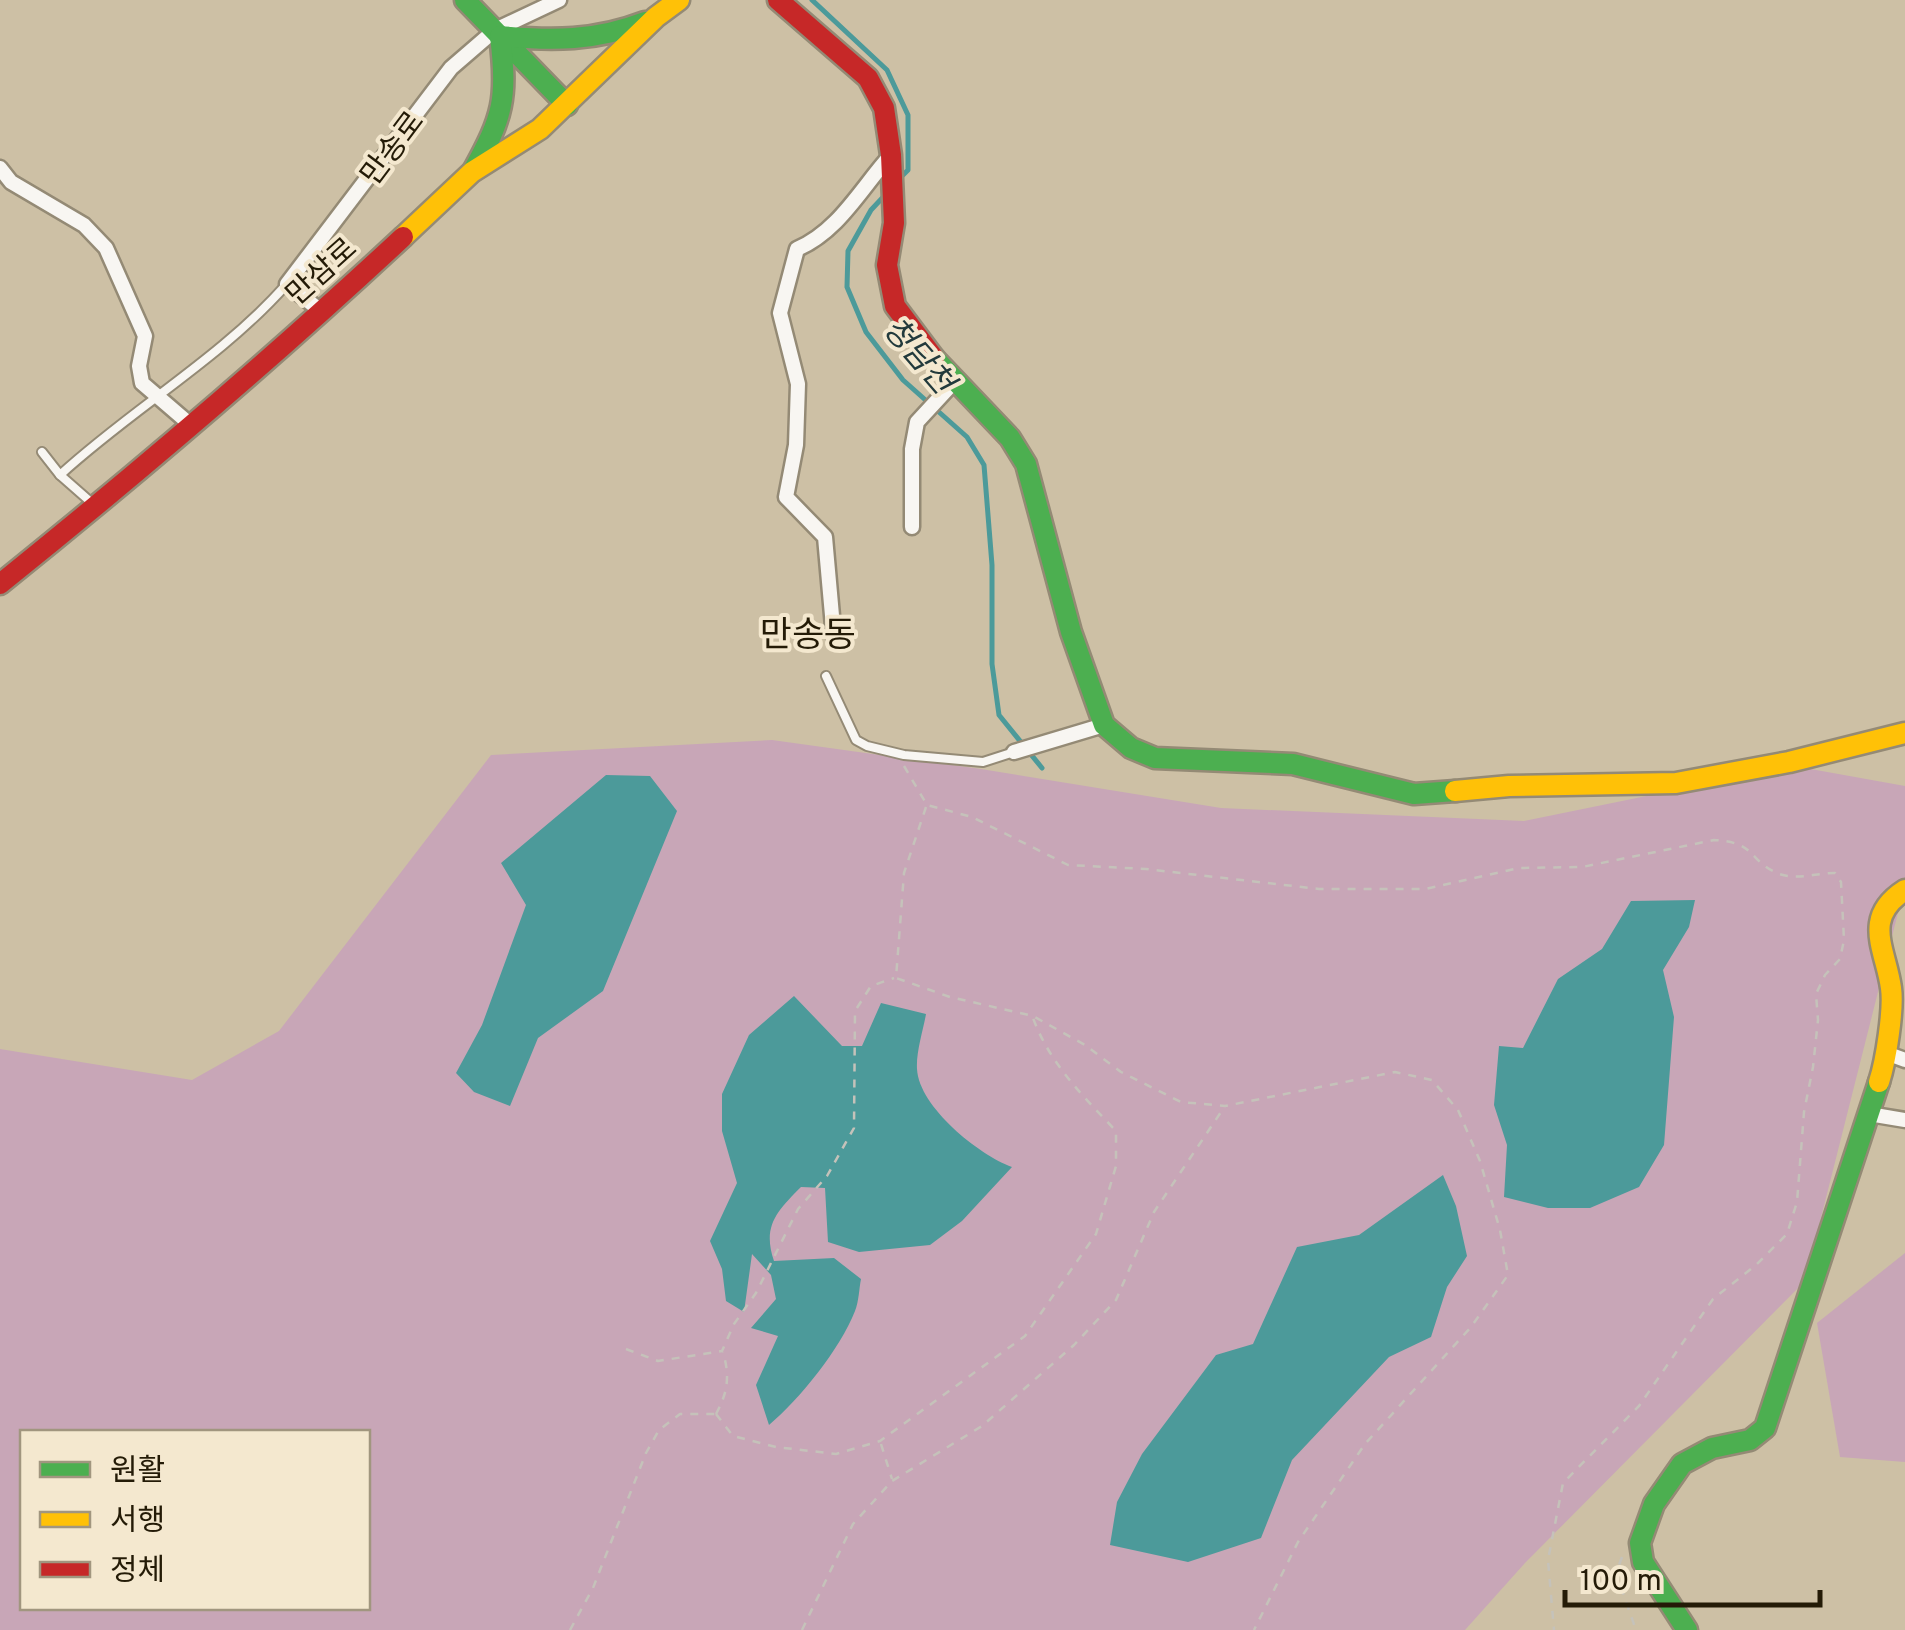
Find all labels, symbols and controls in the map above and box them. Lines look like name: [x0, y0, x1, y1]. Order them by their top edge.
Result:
street label: 만송로: [354, 105, 434, 194]
street label: 만삼로: [280, 231, 366, 314]
water label: 청담천: [873, 311, 963, 406]
district label: 만송동: [760, 615, 856, 659]
legend: [20, 1430, 370, 1610]
text: 원활: [110, 1454, 165, 1491]
text: 서행: [110, 1504, 165, 1541]
scale bar: [1565, 1545, 1820, 1607]
text: 정체: [110, 1554, 165, 1591]
text: 100 m: [1580, 1564, 1662, 1601]

